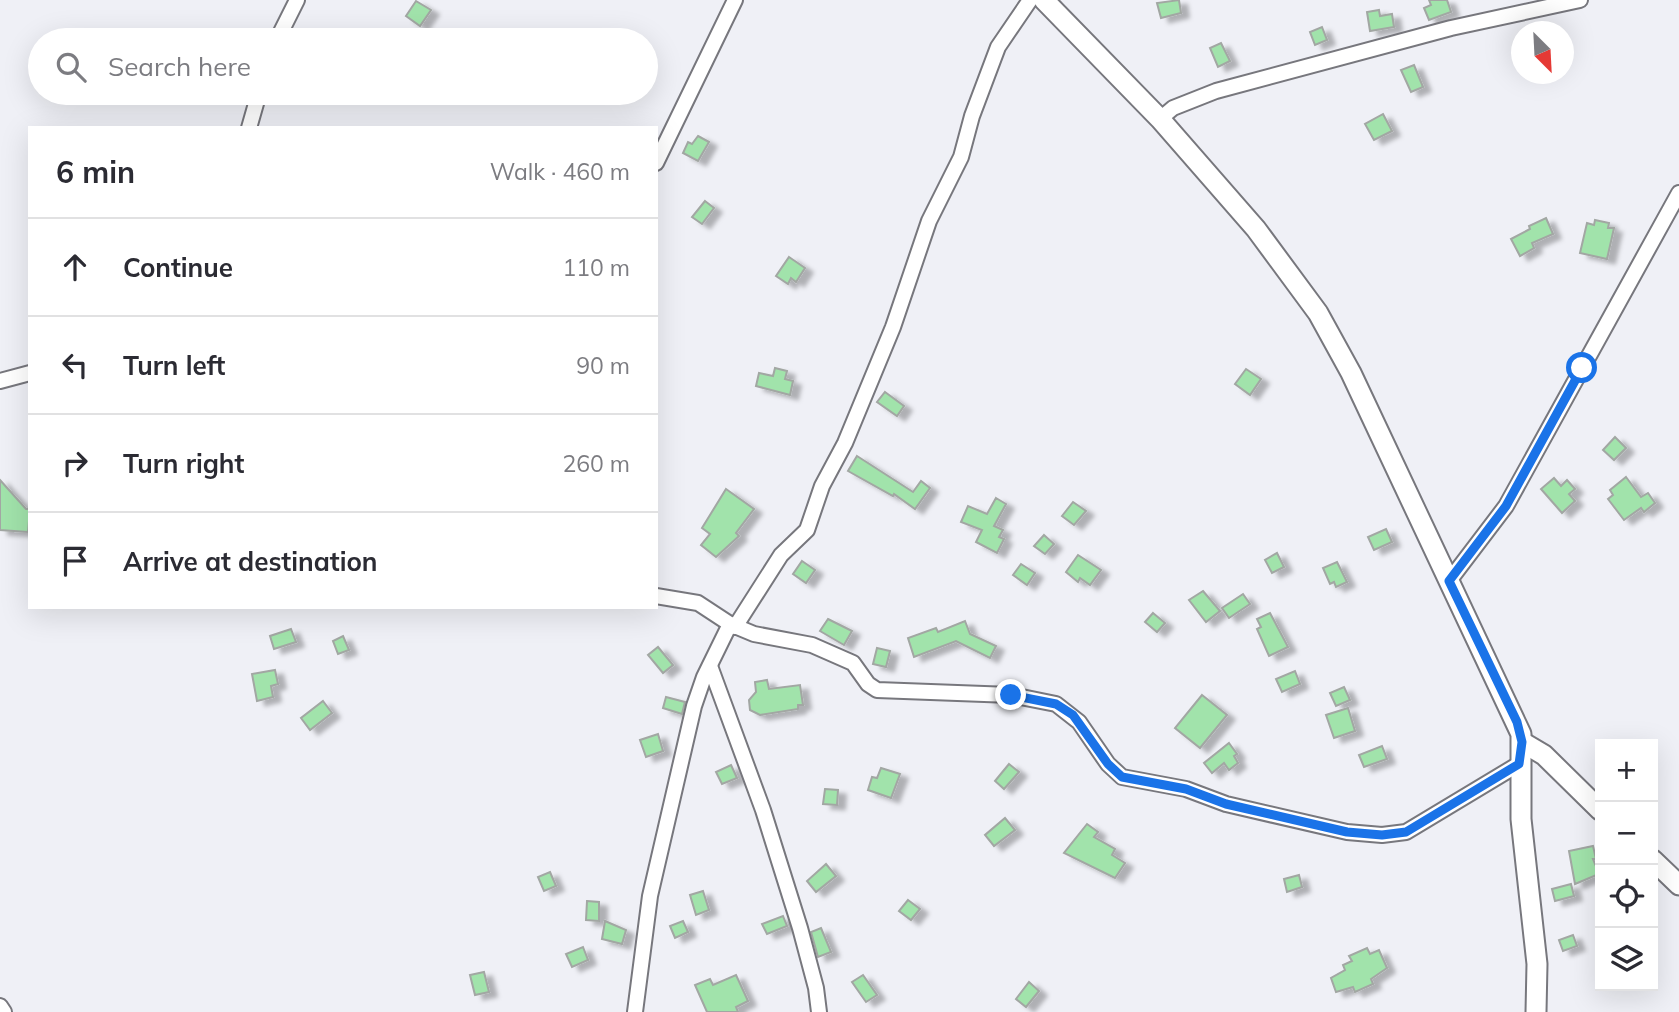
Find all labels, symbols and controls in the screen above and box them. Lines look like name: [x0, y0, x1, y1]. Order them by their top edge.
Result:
north arrow: [1511, 21, 1574, 84]
search box: [28, 28, 658, 105]
icon: search: [52, 48, 90, 86]
text: Search here: [108, 50, 251, 83]
text: 6 min: [56, 153, 135, 191]
text: Walk · 460 m: [490, 157, 630, 186]
icon: ahead: [56, 248, 94, 286]
text: Continue: [123, 251, 233, 284]
text: 110 m: [562, 253, 630, 282]
icon: left: [56, 346, 94, 384]
text: Turn left: [123, 349, 225, 382]
text: 90 m: [576, 351, 630, 380]
route start: [1566, 352, 1597, 383]
icon: right: [56, 444, 94, 482]
text: Turn right: [123, 447, 244, 480]
text: 260 m: [562, 449, 630, 478]
icon: arrive: [56, 542, 94, 580]
text: Arrive at destination: [123, 545, 378, 578]
route end: [995, 679, 1026, 710]
map controls: [1595, 739, 1658, 991]
button: +: [1595, 739, 1658, 802]
button: −: [1595, 802, 1658, 865]
button: locate: [1595, 865, 1658, 928]
button: layers: [1595, 928, 1658, 991]

